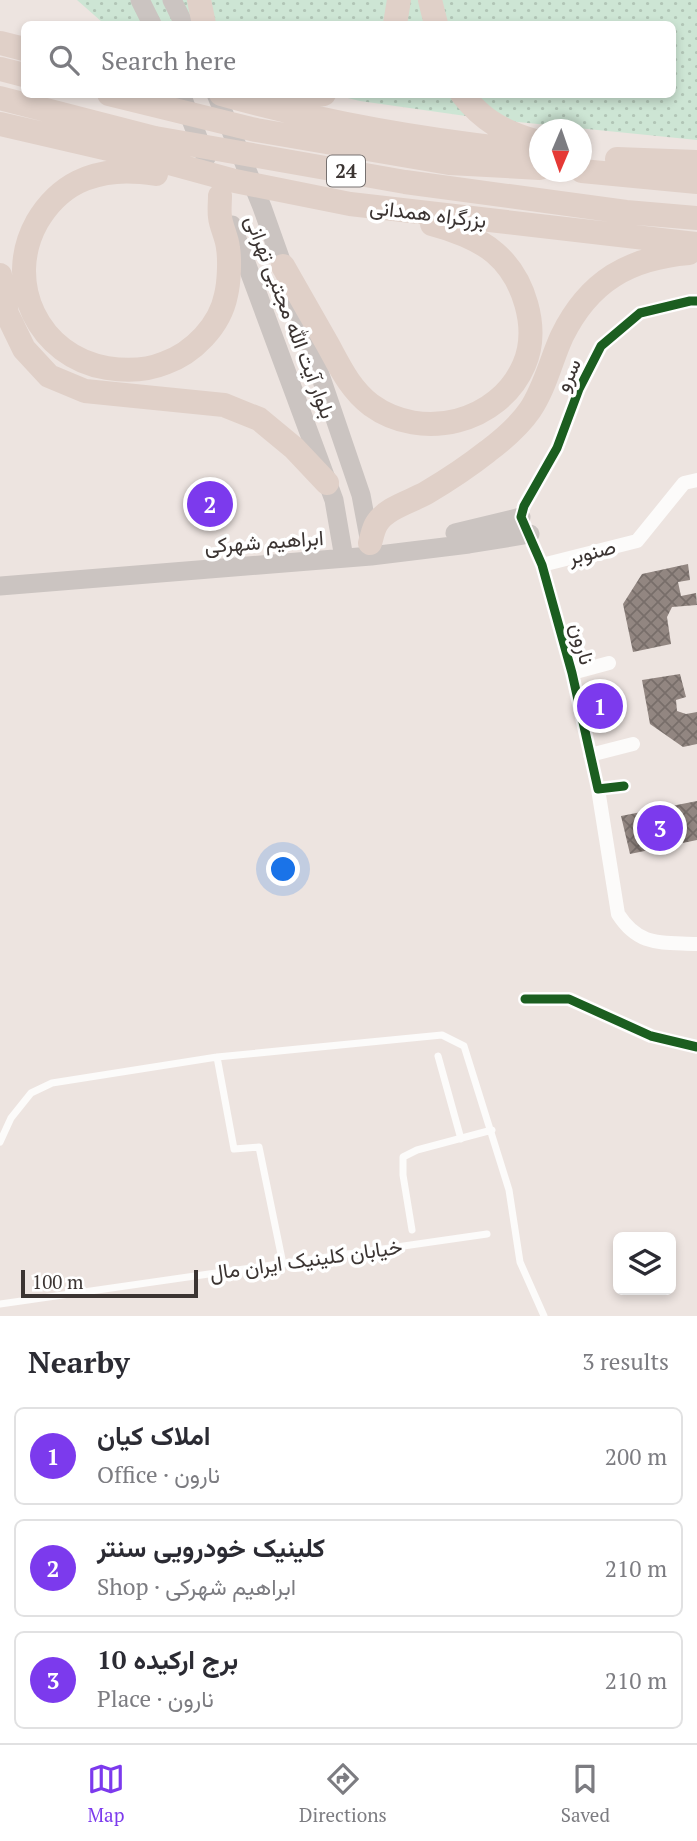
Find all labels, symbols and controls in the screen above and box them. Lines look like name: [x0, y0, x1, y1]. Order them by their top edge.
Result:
search box: [21, 21, 676, 98]
icon: search: [45, 41, 83, 79]
text: Search here: [101, 43, 236, 77]
north arrow: [529, 119, 592, 182]
road number: 24: [327, 155, 365, 186]
street label: بزرگراه همدانی: [368, 192, 488, 234]
street label: بلوار آیت الله مجتبی تهرانی: [239, 211, 343, 422]
street label: سرو: [547, 353, 587, 396]
pin: 2: [187, 478, 233, 530]
street label: ابراهیم شهرکی: [203, 523, 325, 560]
street label: صنوبر: [564, 532, 619, 571]
street label: نارون: [564, 620, 602, 668]
pin: 1: [577, 680, 623, 732]
pin: 3: [637, 802, 683, 854]
your location: [266, 852, 300, 886]
street label: خیابان کلینیک ایران مال: [208, 1232, 404, 1286]
map controls: [613, 1232, 676, 1295]
button: layers: [613, 1232, 676, 1295]
scale bar: [21, 1267, 198, 1299]
text: 100 m: [32, 1269, 83, 1294]
text: Nearby: [28, 1342, 130, 1382]
text: 3 results: [582, 1346, 669, 1377]
text: املاک کیان: [97, 1418, 211, 1452]
text: 1: [47, 1441, 60, 1472]
text: 200 m: [605, 1441, 667, 1472]
text: Office · نارون: [97, 1459, 220, 1490]
text: کلینیک خودرویی سنتر: [97, 1530, 325, 1564]
text: 2: [47, 1553, 60, 1584]
text: 210 m: [605, 1553, 667, 1584]
text: Shop · ابراهیم شهرکی: [97, 1571, 296, 1602]
text: برج ارکیده 10: [97, 1642, 238, 1676]
text: 3: [47, 1665, 60, 1696]
text: 210 m: [605, 1665, 667, 1696]
text: Place · نارون: [97, 1683, 214, 1714]
tab: Map: [87, 1760, 125, 1827]
tab: Directions: [299, 1760, 387, 1827]
tab: Saved: [561, 1760, 610, 1827]

